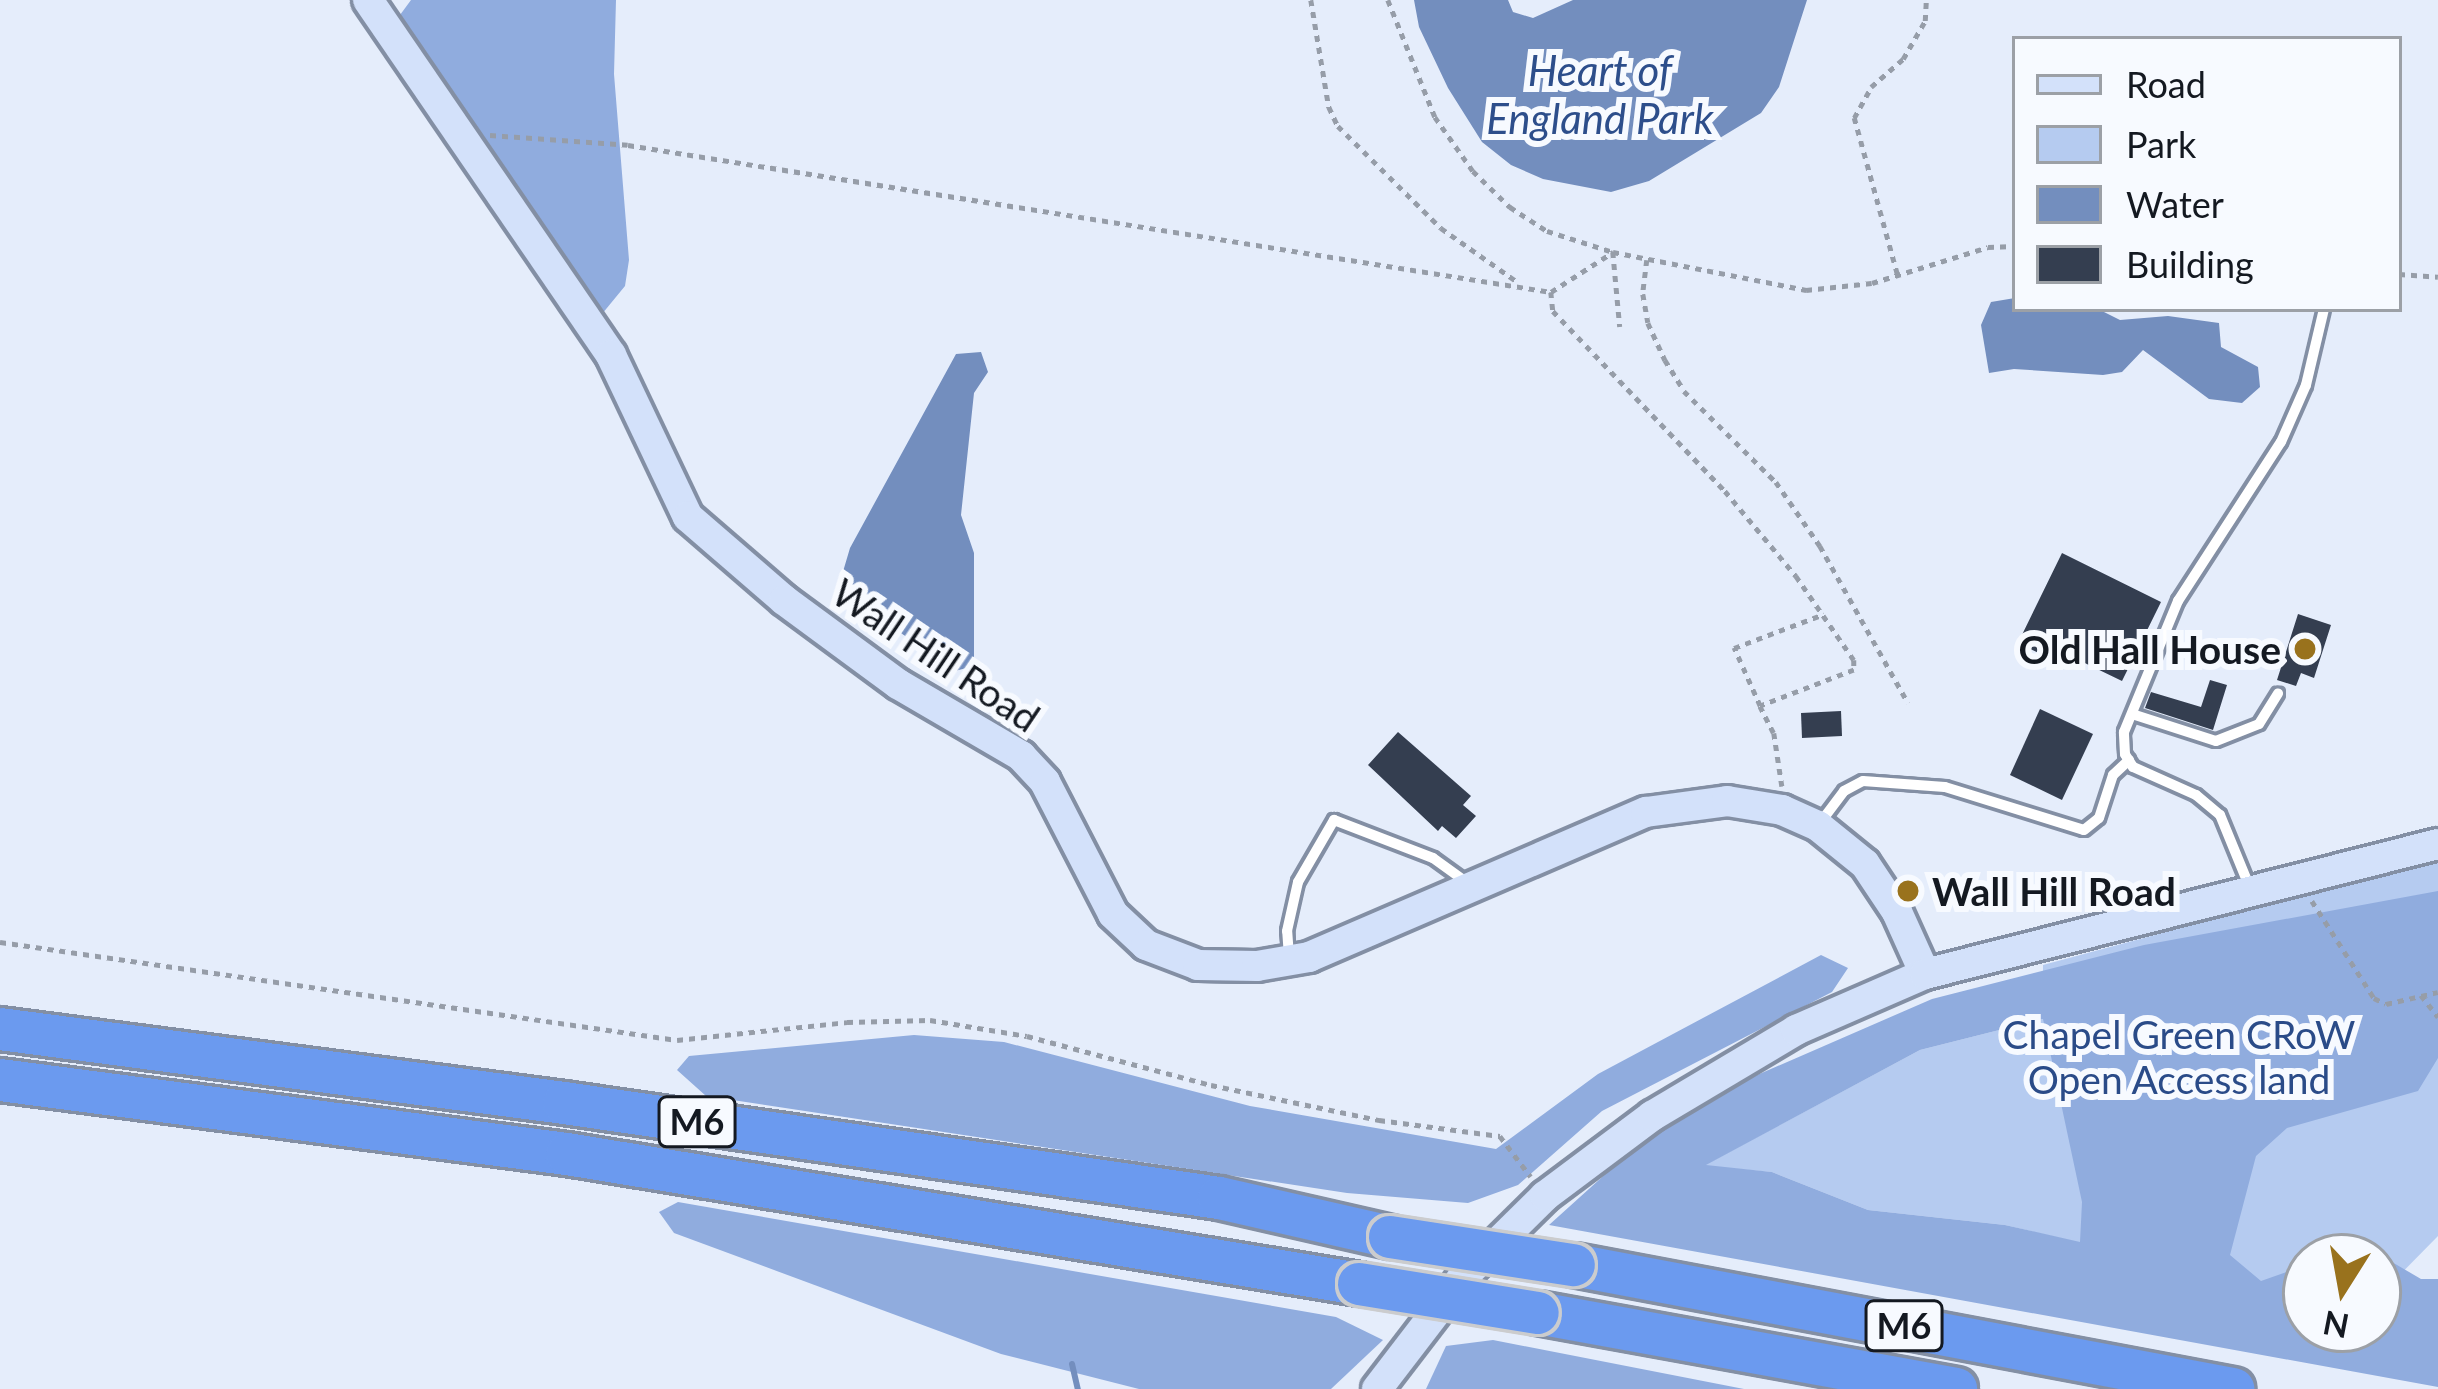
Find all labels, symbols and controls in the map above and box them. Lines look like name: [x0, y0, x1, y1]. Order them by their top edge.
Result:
legend: [2012, 36, 2402, 312]
water label: Heart of England Park: [1486, 45, 1714, 144]
text: Road: [2126, 62, 2206, 106]
text: Park: [2126, 122, 2196, 166]
text: Water: [2126, 182, 2224, 226]
text: Building: [2126, 242, 2254, 286]
street label: Wall Hill Road: [824, 569, 1048, 741]
place label: Old Hall House: [2018, 626, 2281, 672]
marker: Old Hall House: [2292, 636, 2318, 662]
place label: Wall Hill Road: [1932, 868, 2176, 914]
marker: Wall Hill Road: [1895, 878, 1921, 904]
park label: Chapel Green CRoW Open Access land: [2003, 1012, 2355, 1103]
road number: M6: [655, 1092, 739, 1152]
north arrow: [2282, 1233, 2402, 1353]
road number: M6: [1862, 1296, 1946, 1356]
text: N: [2319, 1303, 2352, 1347]

